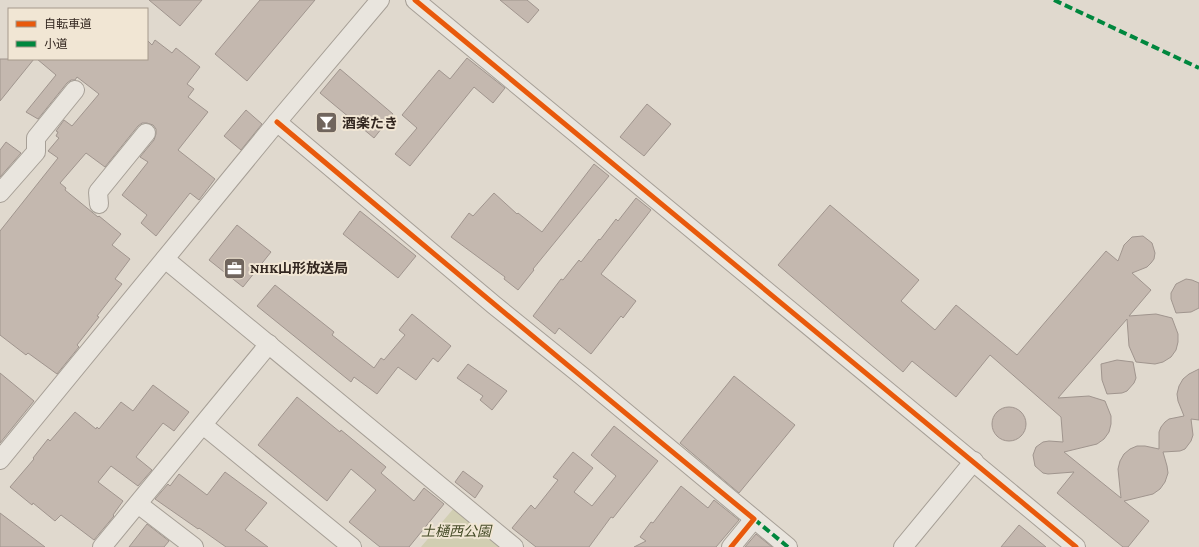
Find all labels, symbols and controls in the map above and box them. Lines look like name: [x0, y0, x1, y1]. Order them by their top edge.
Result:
legend: [8, 8, 148, 60]
text: 自転車道: [44, 17, 92, 31]
text: 小道: [44, 37, 68, 51]
bar icon: 酒楽たき: [314, 110, 340, 136]
place label: 酒楽たき: [342, 115, 398, 131]
office icon: NHK山形放送局: [221, 255, 247, 281]
place label: NHK山形放送局: [250, 260, 348, 276]
park label: 土樋西公園: [421, 523, 493, 539]

